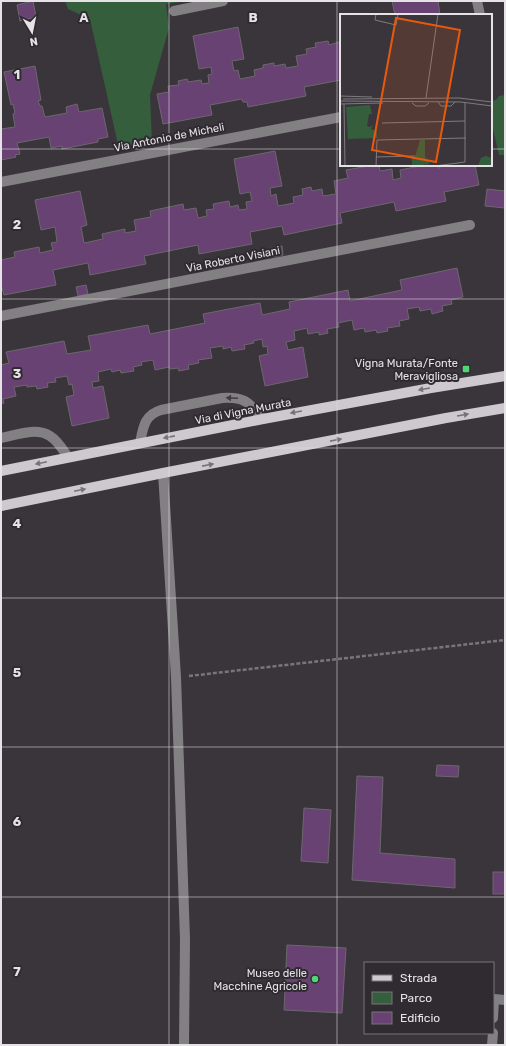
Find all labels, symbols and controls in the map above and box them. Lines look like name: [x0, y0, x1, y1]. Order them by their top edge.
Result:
text: A: [79, 10, 89, 25]
text: B: [248, 10, 258, 25]
north arrow: [12, 12, 52, 52]
inset map: [340, 14, 492, 166]
text: N: [29, 34, 39, 48]
text: 1: [14, 67, 20, 82]
street label: Via Antonio de Micheli: [113, 120, 225, 155]
text: 2: [13, 217, 21, 232]
street label: Via Roberto Visiani: [185, 244, 281, 275]
place label: Vigna Murata/Fonte Meravigliosa: [355, 357, 458, 383]
marker: Vigna Murata/Fonte Meravigliosa: [461, 364, 471, 374]
text: 3: [13, 366, 22, 381]
one-way arrow: [418, 386, 430, 392]
one-way arrow: [225, 395, 238, 401]
street label: Via di Vigna Murata: [194, 396, 292, 427]
one-way arrow: [290, 410, 302, 416]
one-way arrow: [457, 412, 469, 418]
one-way arrow: [162, 435, 175, 441]
one-way arrow: [329, 437, 342, 443]
one-way arrow: [35, 460, 47, 466]
one-way arrow: [202, 462, 214, 468]
one-way arrow: [74, 486, 86, 492]
text: 4: [13, 516, 22, 531]
text: 5: [13, 665, 21, 680]
text: 6: [13, 814, 22, 829]
legend: [364, 962, 494, 1034]
text: 7: [13, 964, 21, 979]
place label: Museo delle Macchine Agricole: [214, 967, 307, 993]
text: Strada: [400, 971, 437, 985]
marker: Museo delle Macchine Agricole: [310, 974, 320, 984]
text: Parco: [400, 991, 432, 1005]
text: Edificio: [400, 1011, 440, 1025]

